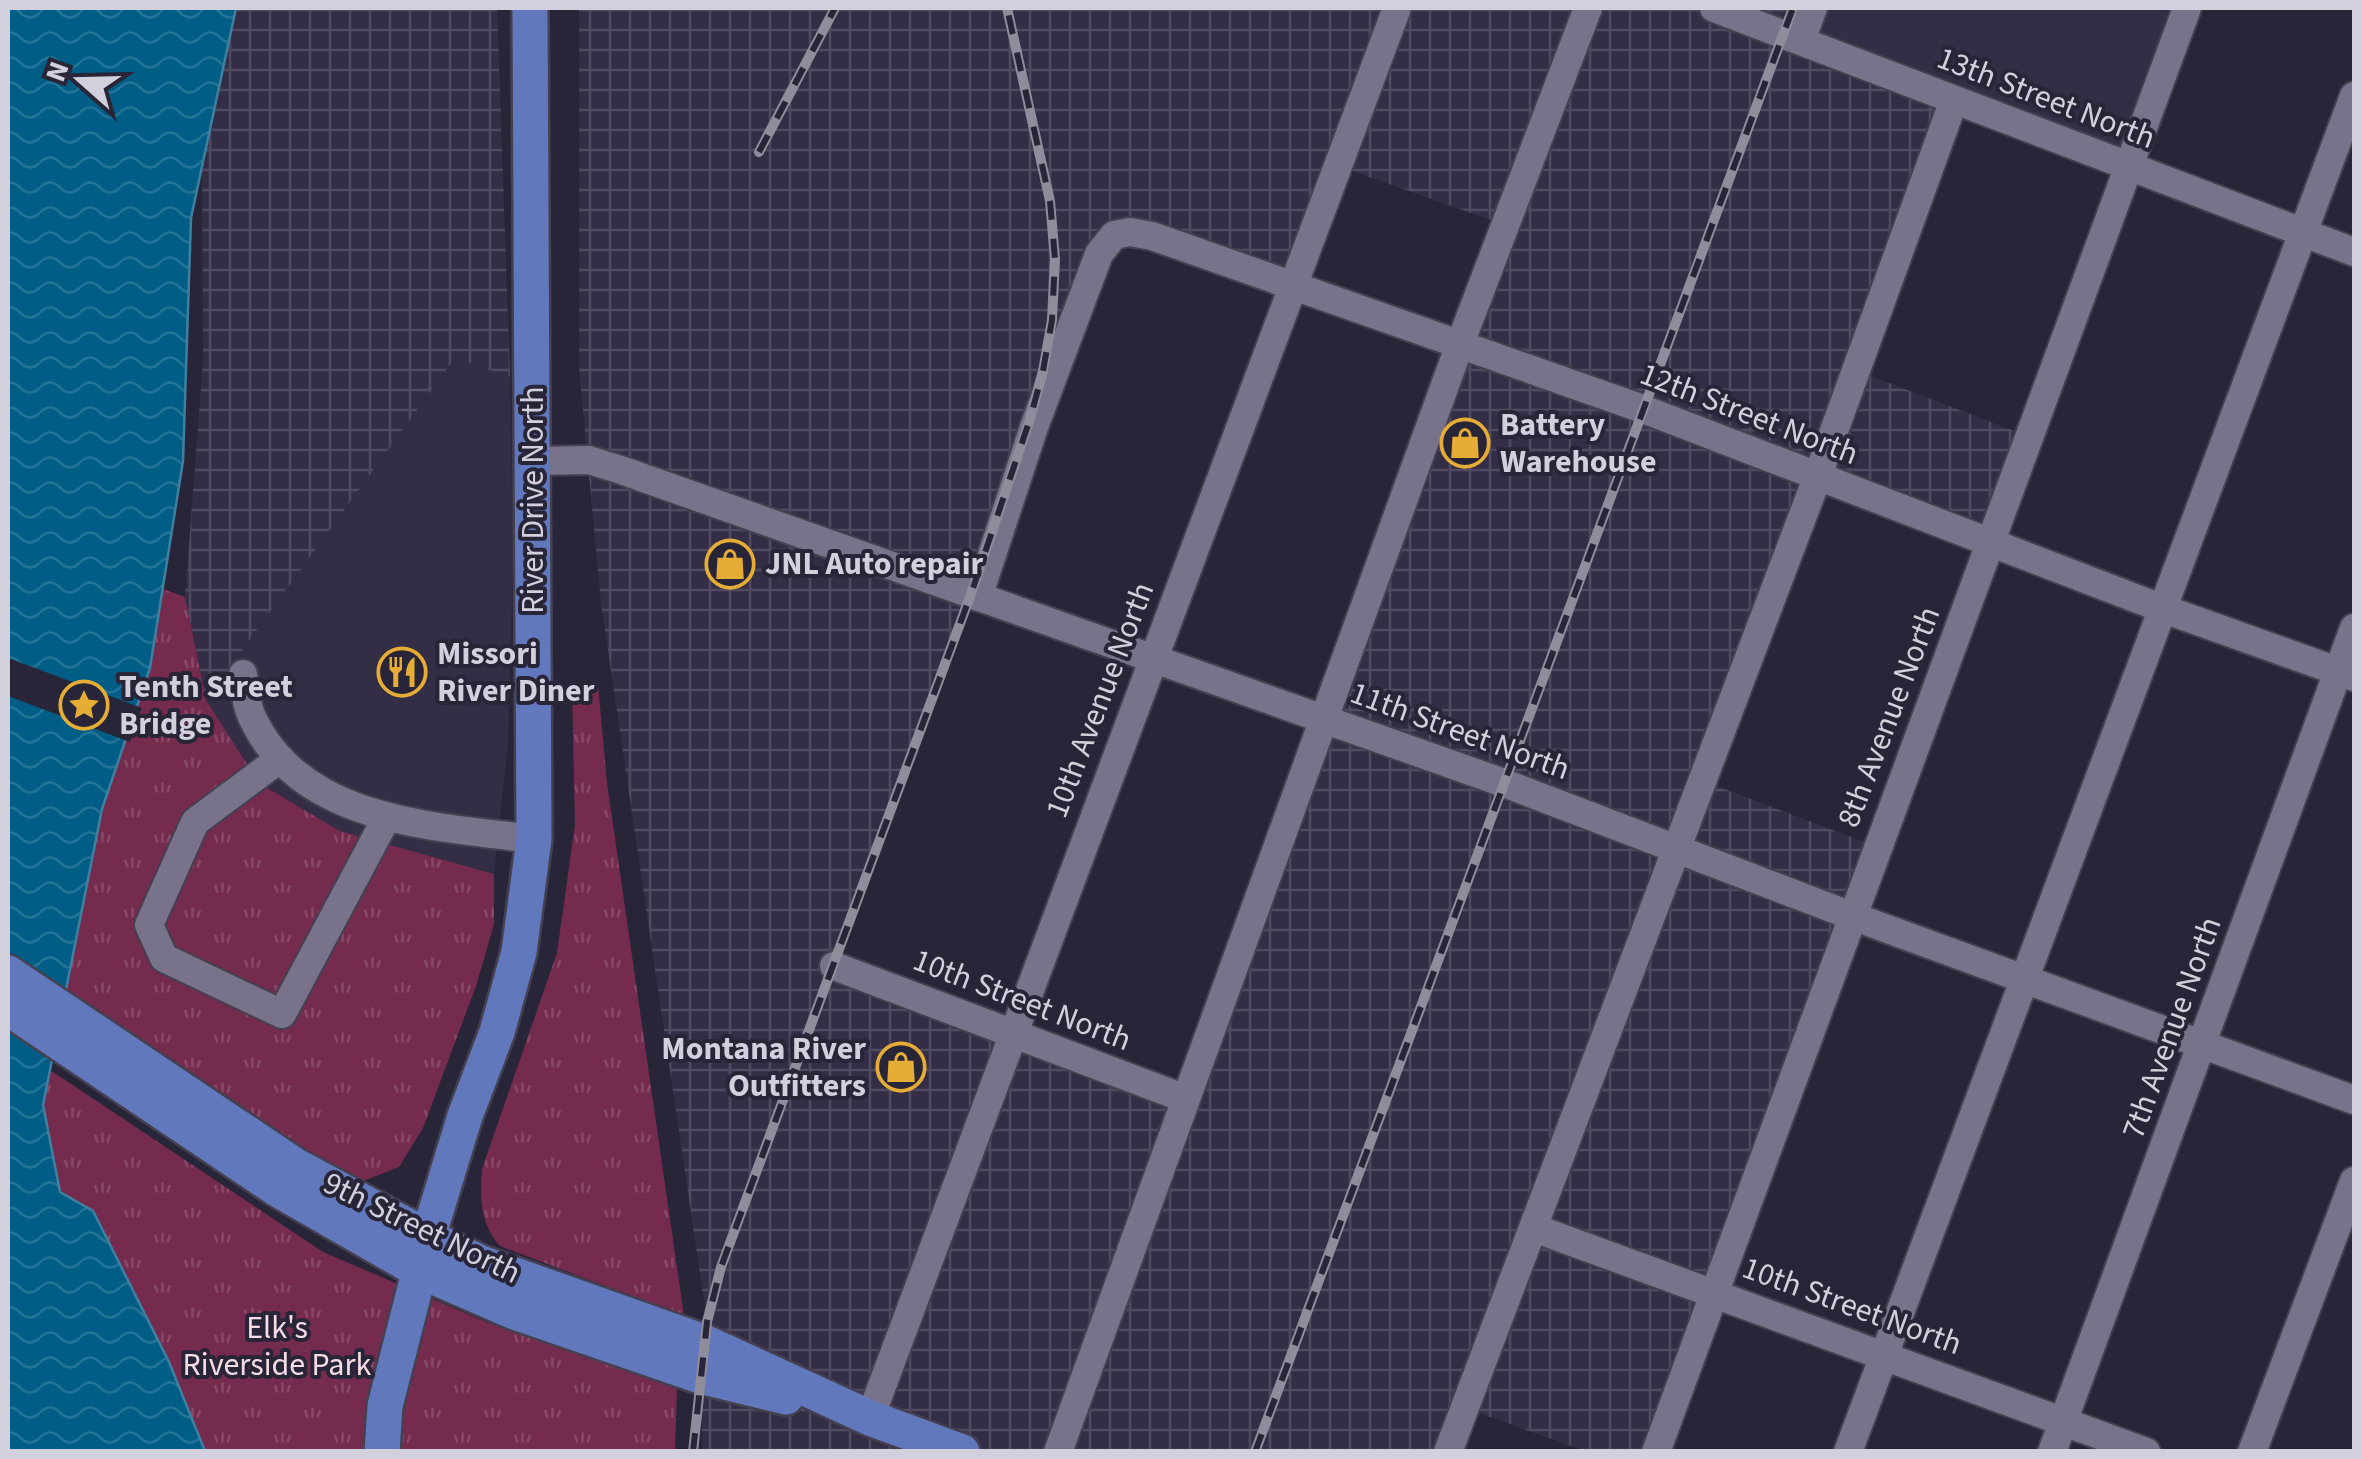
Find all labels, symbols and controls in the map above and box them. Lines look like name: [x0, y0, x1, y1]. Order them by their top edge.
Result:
north arrow: [30, 30, 130, 130]
street label: 13th Street North: [1930, 35, 2162, 161]
text: N: [35, 56, 79, 87]
street label: 12th Street North: [1633, 351, 1865, 477]
street label: River Drive North: [510, 386, 556, 614]
place label: Battery Warehouse: [1500, 402, 1656, 485]
shop icon: Battery Warehouse: [1439, 417, 1491, 469]
shop icon: JNL Auto repair: [704, 538, 756, 590]
place label: JNL Auto repair: [765, 541, 984, 587]
street label: 10th Avenue North: [1034, 576, 1166, 824]
street label: 8th Avenue North: [1826, 600, 1952, 834]
place label: Missori River Diner: [437, 631, 595, 714]
restaurant icon: Missori River Diner: [376, 646, 428, 698]
place label: Tenth Street Bridge: [119, 664, 293, 747]
street label: 11th Street North: [1344, 670, 1576, 792]
place icon: Tenth Street Bridge: [58, 679, 110, 731]
street label: 7th Avenue North: [2111, 911, 2233, 1145]
street label: 10th Street North: [906, 937, 1138, 1063]
place label: Montana River Outfitters: [661, 1026, 866, 1109]
shop icon: Montana River Outfitters: [875, 1041, 927, 1093]
street label: 9th Street North: [316, 1160, 528, 1296]
street label: 10th Street North: [1736, 1245, 1968, 1367]
park label: Elk's Riverside Park: [183, 1305, 372, 1388]

